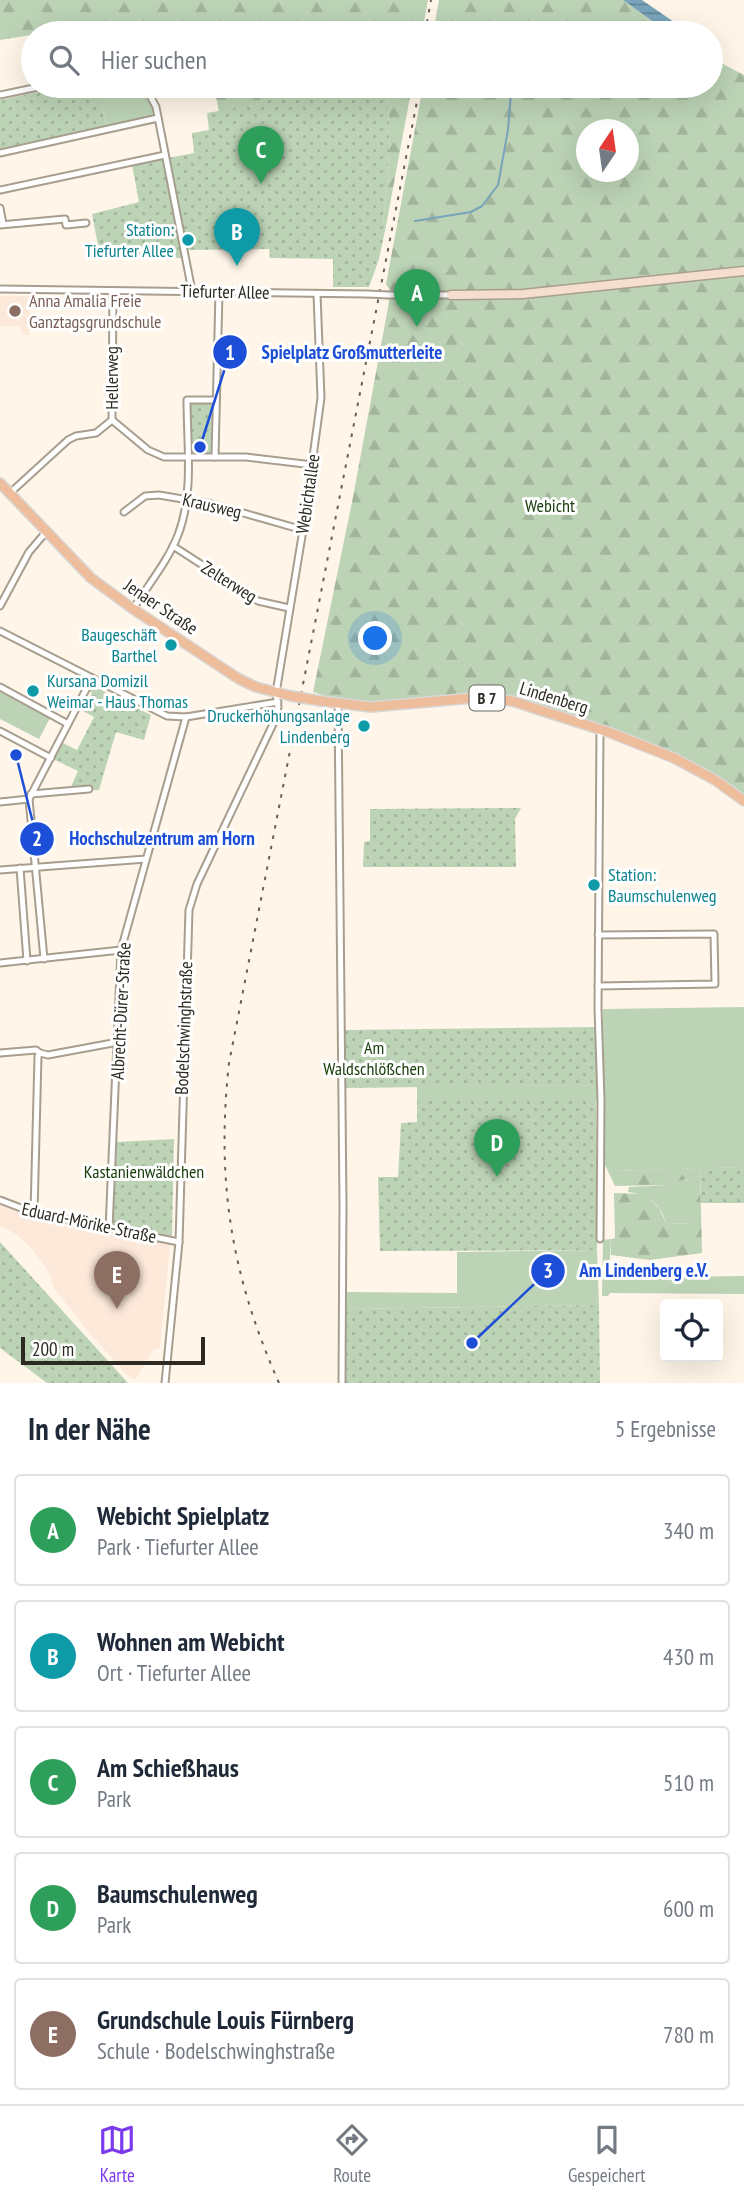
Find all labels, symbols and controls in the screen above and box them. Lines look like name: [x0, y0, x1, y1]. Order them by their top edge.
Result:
search box: [21, 21, 723, 98]
icon: search: [45, 41, 83, 79]
text: Hier suchen: [101, 43, 207, 76]
north arrow: [576, 119, 639, 182]
pin: C: [238, 126, 284, 184]
pin: B: [214, 208, 260, 266]
place label: Station: Tiefurter Allee: [85, 218, 174, 262]
marker: Station: Tiefurter Allee: [180, 232, 196, 248]
pin: A: [394, 269, 440, 327]
street label: Tiefurter Allee: [180, 279, 270, 304]
place label: Anna Amalia Freie Ganztagsgrundschule: [29, 289, 162, 333]
marker: Anna Amalia Freie Ganztagsgrundschule: [7, 303, 23, 319]
callout: Spielplatz Großmutterleite: [212, 332, 457, 372]
text: 1: [225, 339, 235, 366]
text: Spielplatz Großmutterleite: [262, 340, 442, 364]
street label: Hellerweg: [100, 346, 123, 410]
street label: Webichtallee: [291, 453, 324, 535]
street label: Krausweg: [180, 488, 244, 523]
park label: Webicht: [525, 494, 575, 517]
street label: Zelterweg: [197, 556, 261, 608]
street label: Jenaer Straße: [119, 573, 203, 640]
your location: [358, 621, 392, 655]
place label: Baugeschäft Barthel: [81, 623, 158, 667]
marker: Baugeschäft Barthel: [163, 637, 179, 653]
place label: Kursana Domizil Weimar - Haus Thomas: [47, 669, 188, 713]
street label: Lindenberg: [517, 676, 591, 719]
marker: Kursana Domizil Weimar - Haus Thomas: [25, 683, 41, 699]
road number: B 7: [470, 685, 504, 710]
place label: Druckerhöhungsanlage Lindenberg: [207, 704, 350, 748]
marker: Druckerhöhungsanlage Lindenberg: [356, 718, 372, 734]
callout: Hochschulzentrum am Horn: [20, 819, 268, 859]
text: 2: [32, 825, 42, 852]
text: Hochschulzentrum am Horn: [69, 826, 255, 850]
place label: Station: Baumschulenweg: [608, 863, 717, 907]
marker: Station: Baumschulenweg: [586, 877, 602, 893]
street label: Albrecht-Dürer-Straße: [105, 942, 136, 1080]
street label: Bodelschwinghstraße: [170, 961, 197, 1095]
park label: Am Waldschlößchen: [323, 1036, 425, 1080]
pin: D: [474, 1119, 520, 1177]
park label: Kastanienwäldchen: [84, 1160, 204, 1183]
street label: Eduard-Mörike-Straße: [20, 1197, 159, 1248]
pin: E: [94, 1251, 140, 1309]
callout: Am Lindenberg e.V.: [531, 1251, 723, 1291]
text: 3: [543, 1257, 553, 1284]
text: Am Lindenberg e.V.: [578, 1258, 709, 1282]
map controls: [660, 1299, 723, 1362]
button: locate: [660, 1299, 723, 1362]
scale bar: [21, 1334, 205, 1366]
text: 200 m: [32, 1337, 74, 1361]
text: In der Nähe: [28, 1409, 151, 1448]
text: 5 Ergebnisse: [615, 1414, 716, 1443]
text: Webicht Spielplatz: [97, 1499, 269, 1532]
text: A: [47, 1516, 59, 1545]
text: 340 m: [663, 1516, 714, 1545]
text: Park · Tiefurter Allee: [97, 1532, 259, 1561]
text: Wohnen am Webicht: [97, 1625, 285, 1658]
text: B: [47, 1642, 59, 1671]
text: 430 m: [663, 1642, 714, 1671]
text: Ort · Tiefurter Allee: [97, 1658, 251, 1687]
text: Am Schießhaus: [97, 1751, 239, 1784]
text: C: [48, 1768, 58, 1797]
text: 510 m: [663, 1768, 714, 1797]
text: Park: [97, 1784, 131, 1813]
text: Baumschulenweg: [97, 1877, 258, 1910]
text: D: [47, 1894, 59, 1923]
text: 600 m: [663, 1894, 714, 1923]
text: Park: [97, 1910, 131, 1939]
text: Grundschule Louis Fürnberg: [97, 2003, 354, 2036]
text: E: [48, 2020, 58, 2049]
text: 780 m: [663, 2020, 714, 2049]
text: Schule · Bodelschwinghstraße: [97, 2036, 335, 2065]
tab: Karte: [98, 2121, 136, 2187]
tab: Route: [333, 2121, 371, 2187]
tab: Gespeichert: [568, 2121, 646, 2187]

